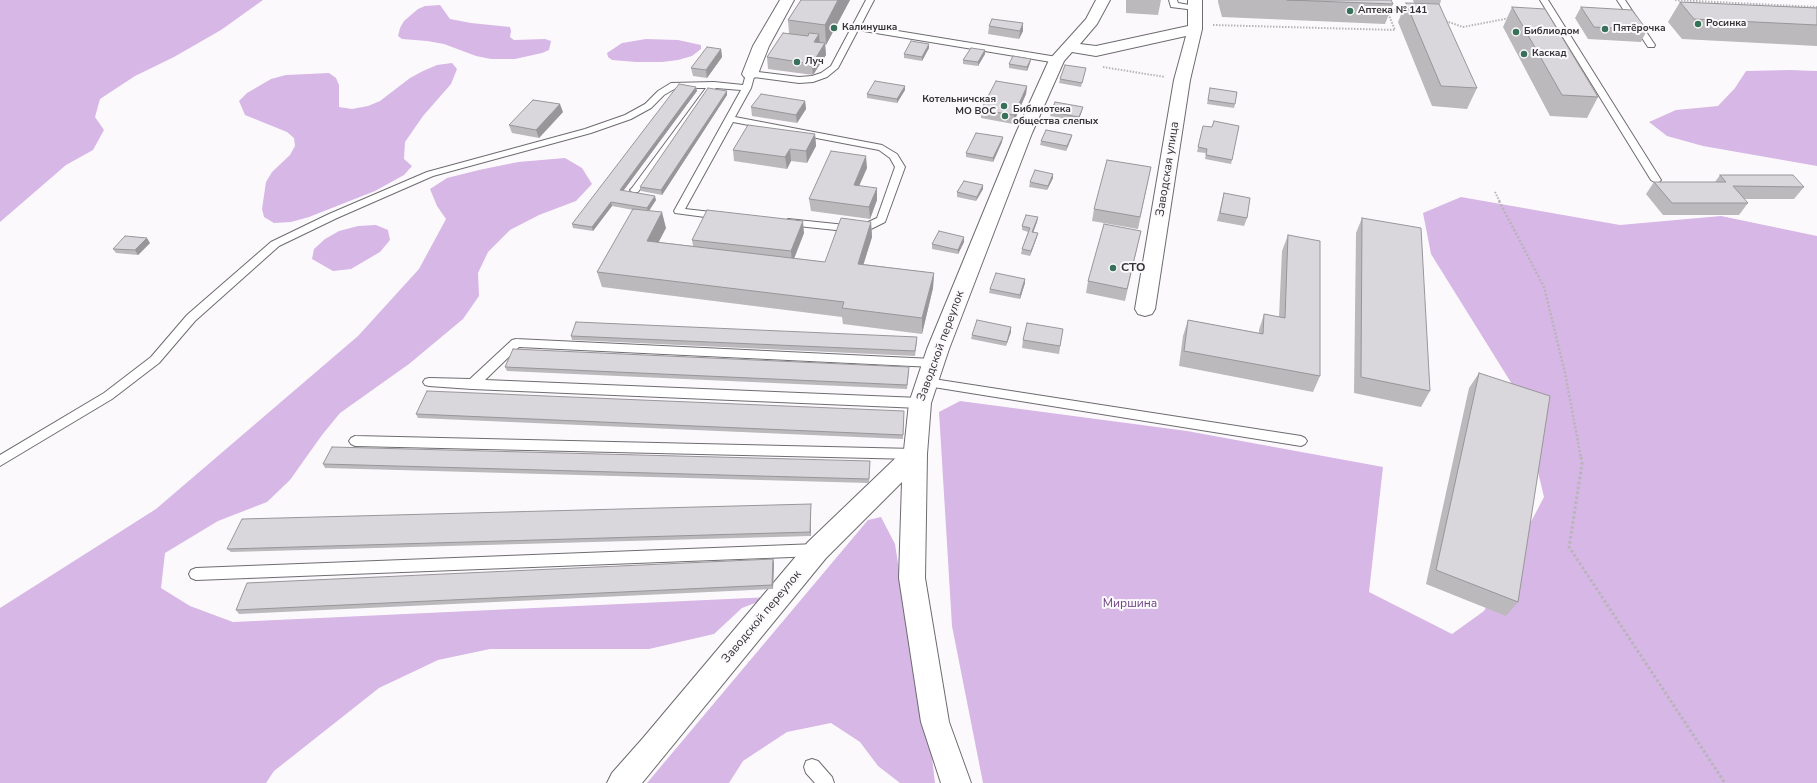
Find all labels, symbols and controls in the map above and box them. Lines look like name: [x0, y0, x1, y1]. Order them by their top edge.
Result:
place label: Аптека № 141: [1358, 5, 1427, 17]
marker: Аптека № 141: [1345, 6, 1355, 16]
place label: Росинка: [1706, 18, 1746, 30]
marker: Росинка: [1693, 19, 1703, 29]
place label: Калинушка: [842, 22, 897, 34]
marker: Калинушка: [829, 23, 839, 33]
place label: Пятёрочка: [1613, 23, 1665, 35]
marker: Пятёрочка: [1600, 24, 1610, 34]
place label: Библиодом: [1524, 26, 1579, 38]
marker: Библиодом: [1511, 27, 1521, 37]
place label: Каскад: [1532, 48, 1567, 60]
marker: Каскад: [1519, 49, 1529, 59]
place label: Луч: [805, 56, 824, 68]
marker: Луч: [792, 57, 802, 67]
place label: Котельничская МО ВОС: [922, 94, 996, 118]
marker: Котельничская МО ВОС: [999, 101, 1009, 111]
place label: Библиотека общества слепых: [1013, 104, 1098, 128]
marker: Библиотека общества слепых: [1000, 111, 1010, 121]
street label: Заводская улица: [1153, 120, 1183, 218]
place label: СТО: [1121, 261, 1145, 275]
marker: СТО: [1108, 263, 1118, 273]
street label: Заводской переулок: [914, 289, 968, 403]
street label: Заводской переулок: [719, 568, 805, 666]
park label: Миршина: [1103, 597, 1157, 611]

